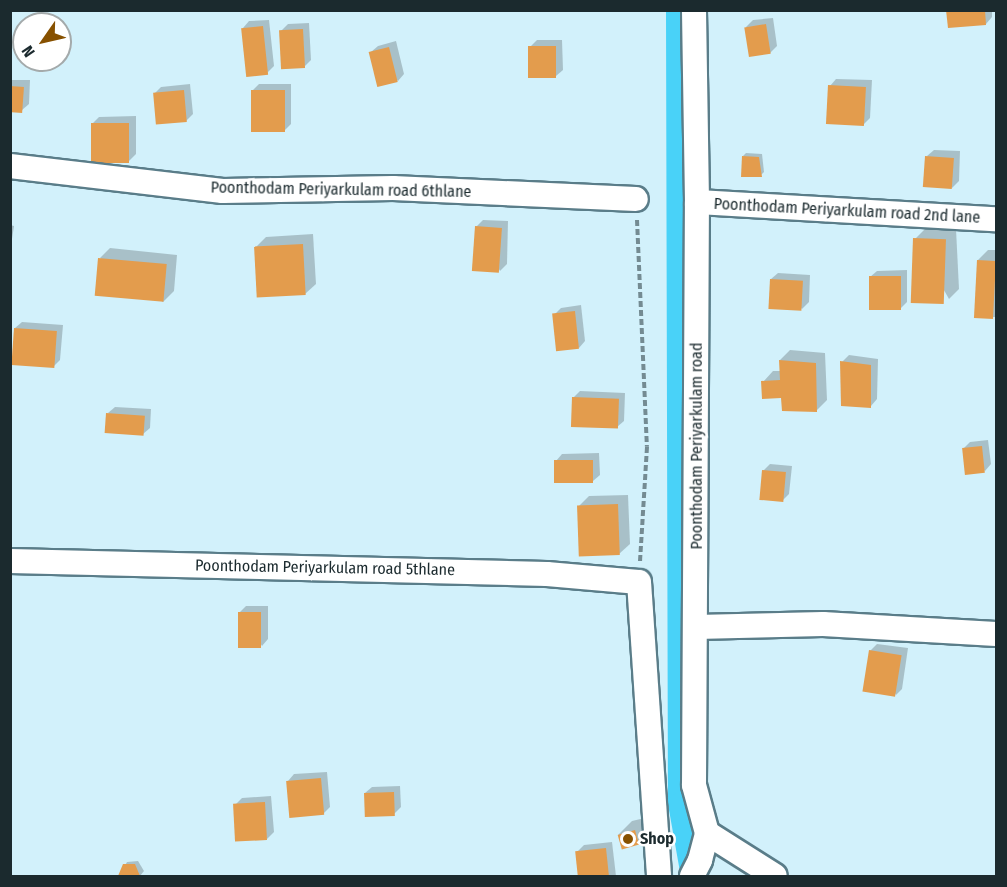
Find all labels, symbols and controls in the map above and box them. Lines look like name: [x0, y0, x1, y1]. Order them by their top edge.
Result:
north arrow: [12, 12, 72, 72]
text: N: [18, 42, 39, 61]
street label: Poonthodam Periyarkulam road 6thlane: [210, 178, 472, 202]
street label: Poonthodam Periyarkulam road 2nd lane: [713, 194, 981, 228]
street label: Poonthodam Periyarkulam road: [687, 342, 707, 550]
street label: Poonthodam Periyarkulam road 5thlane: [195, 556, 455, 580]
place label: Shop: [640, 829, 674, 849]
marker: Shop: [621, 832, 635, 846]

